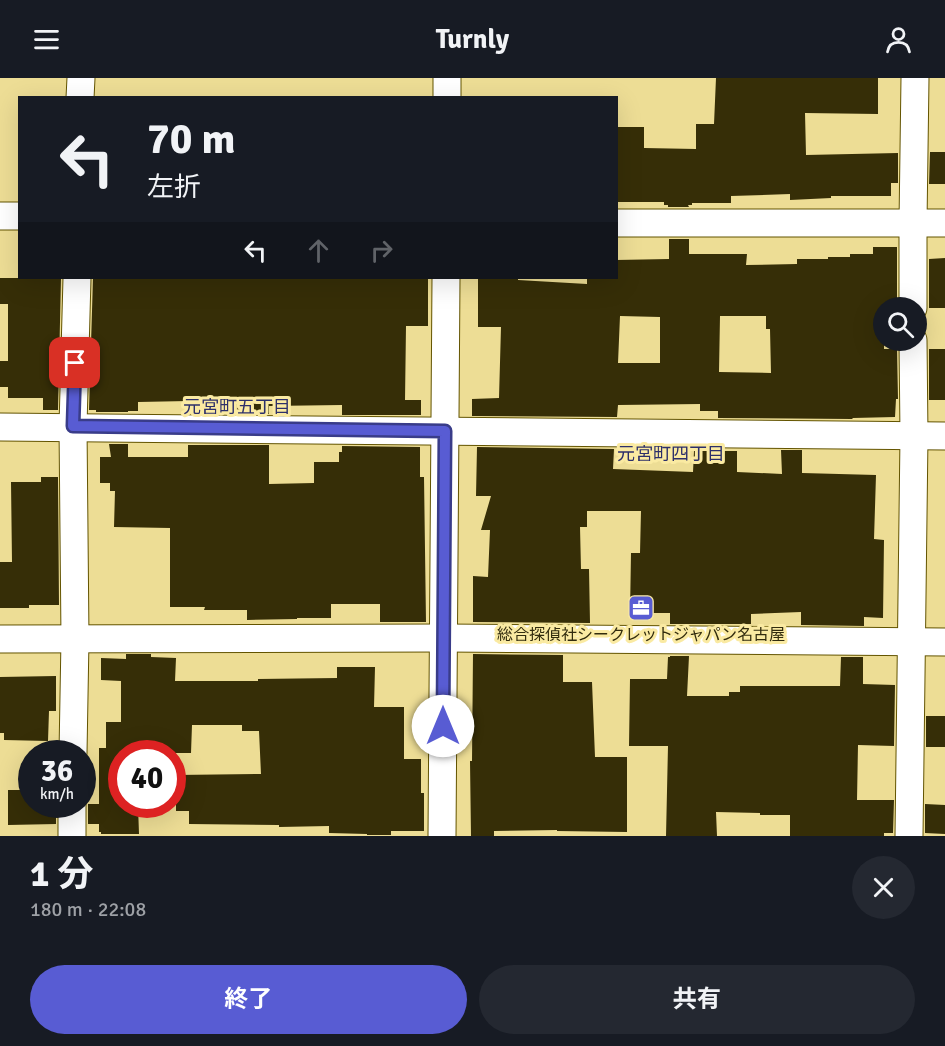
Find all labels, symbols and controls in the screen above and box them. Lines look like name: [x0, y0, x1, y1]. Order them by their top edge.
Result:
icon: menu: [30, 23, 63, 56]
text: Turnly: [436, 23, 509, 56]
icon: person: [882, 23, 915, 56]
text: 70 m: [147, 114, 236, 165]
icon: left: [48, 120, 126, 198]
text: 左折: [147, 171, 201, 204]
icon: left: [239, 234, 272, 267]
icon: ahead: [302, 234, 335, 267]
icon: right: [365, 234, 398, 267]
map controls: [873, 297, 927, 351]
button: search: [873, 297, 927, 351]
pin: [49, 337, 100, 388]
icon: arrive: [58, 346, 91, 379]
district label: 元宮町五丁目: [183, 396, 291, 418]
district label: 元宮町四丁目: [617, 443, 725, 465]
office icon: 総合探偵社シークレットジャパン名古屋: [626, 593, 656, 623]
place label: 総合探偵社シークレットジャパン名古屋: [497, 625, 785, 645]
position arrow: [411, 694, 475, 758]
speed limit sign: 40: [108, 740, 186, 818]
text: 36: [41, 753, 73, 790]
text: km/h: [40, 785, 74, 803]
text: 1 分: [30, 852, 93, 897]
button: close: [852, 856, 915, 919]
text: 180 m · 22:08: [30, 897, 146, 922]
button: 終了: [30, 965, 467, 1034]
button: 共有: [479, 965, 915, 1034]

